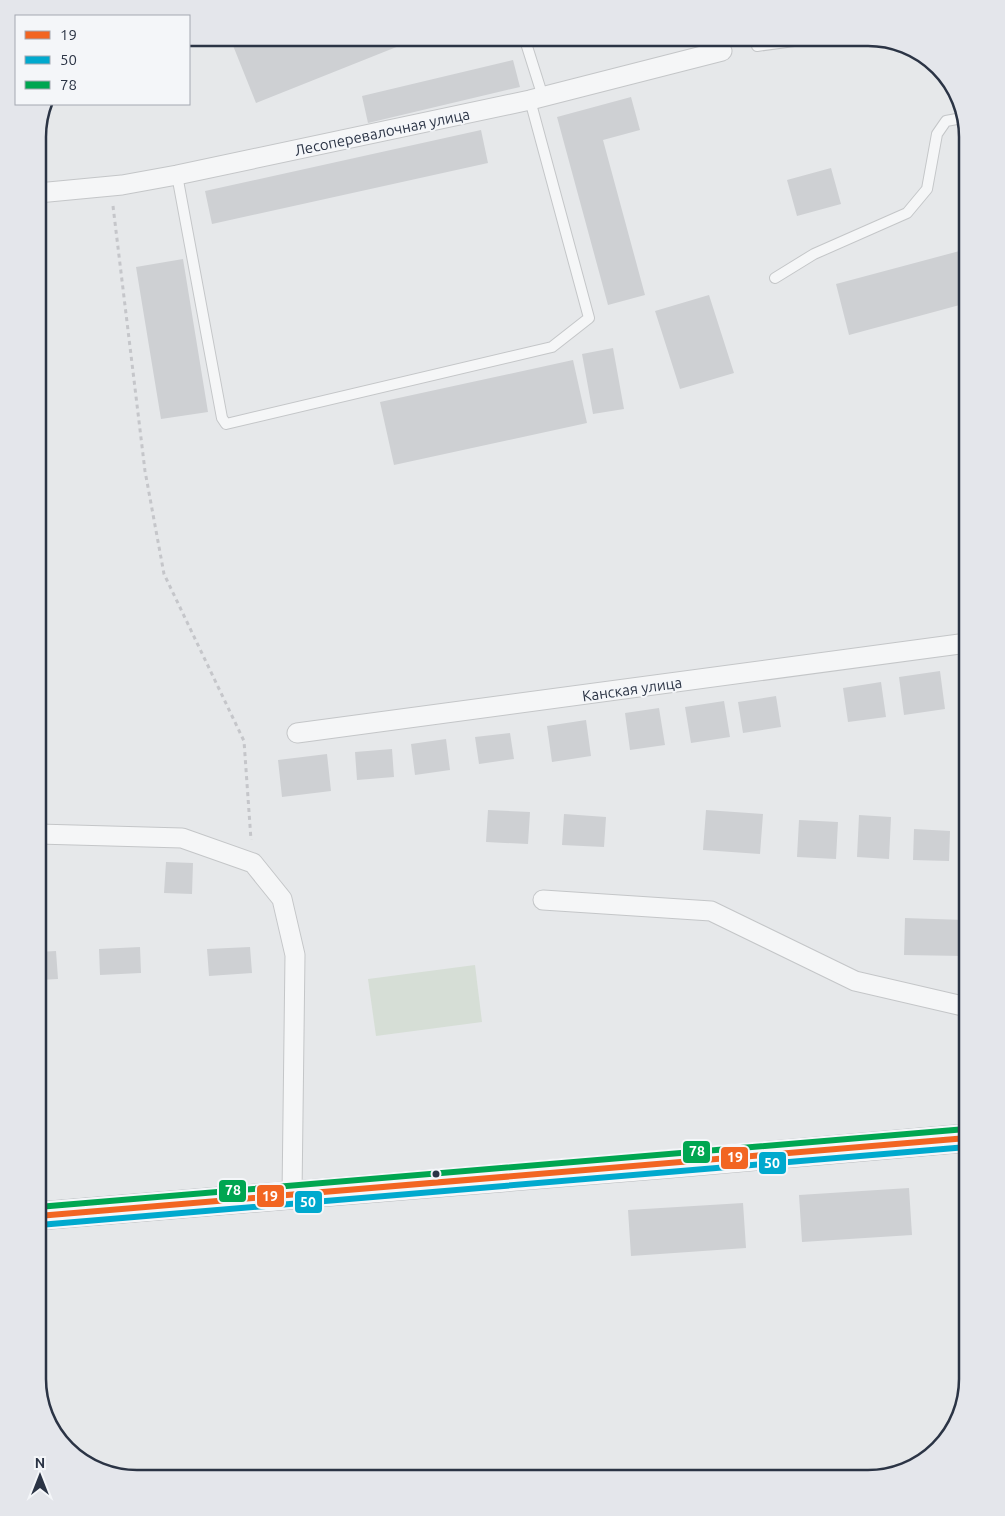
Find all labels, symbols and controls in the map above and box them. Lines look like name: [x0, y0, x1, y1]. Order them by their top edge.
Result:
legend: [15, 15, 190, 105]
text: 19: [60, 26, 77, 43]
text: 50: [60, 51, 77, 68]
text: 78: [60, 76, 77, 93]
street label: Лесоперевалочная улица: [293, 105, 471, 159]
street label: Канская улица: [581, 674, 683, 704]
line badge: 78: [682, 1140, 711, 1164]
text: 78: [689, 1143, 705, 1159]
line badge: 19: [720, 1146, 749, 1170]
text: 19: [727, 1149, 743, 1165]
line badge: 50: [758, 1151, 787, 1175]
text: 50: [764, 1155, 780, 1171]
unlabelled marker: [431, 1169, 441, 1179]
line badge: 78: [218, 1179, 247, 1203]
text: 78: [225, 1182, 241, 1198]
line badge: 19: [256, 1184, 285, 1208]
text: 19: [262, 1188, 278, 1204]
line badge: 50: [294, 1190, 323, 1214]
text: 50: [300, 1194, 316, 1210]
north arrow: [15, 1451, 65, 1501]
text: N: [35, 1455, 45, 1471]

